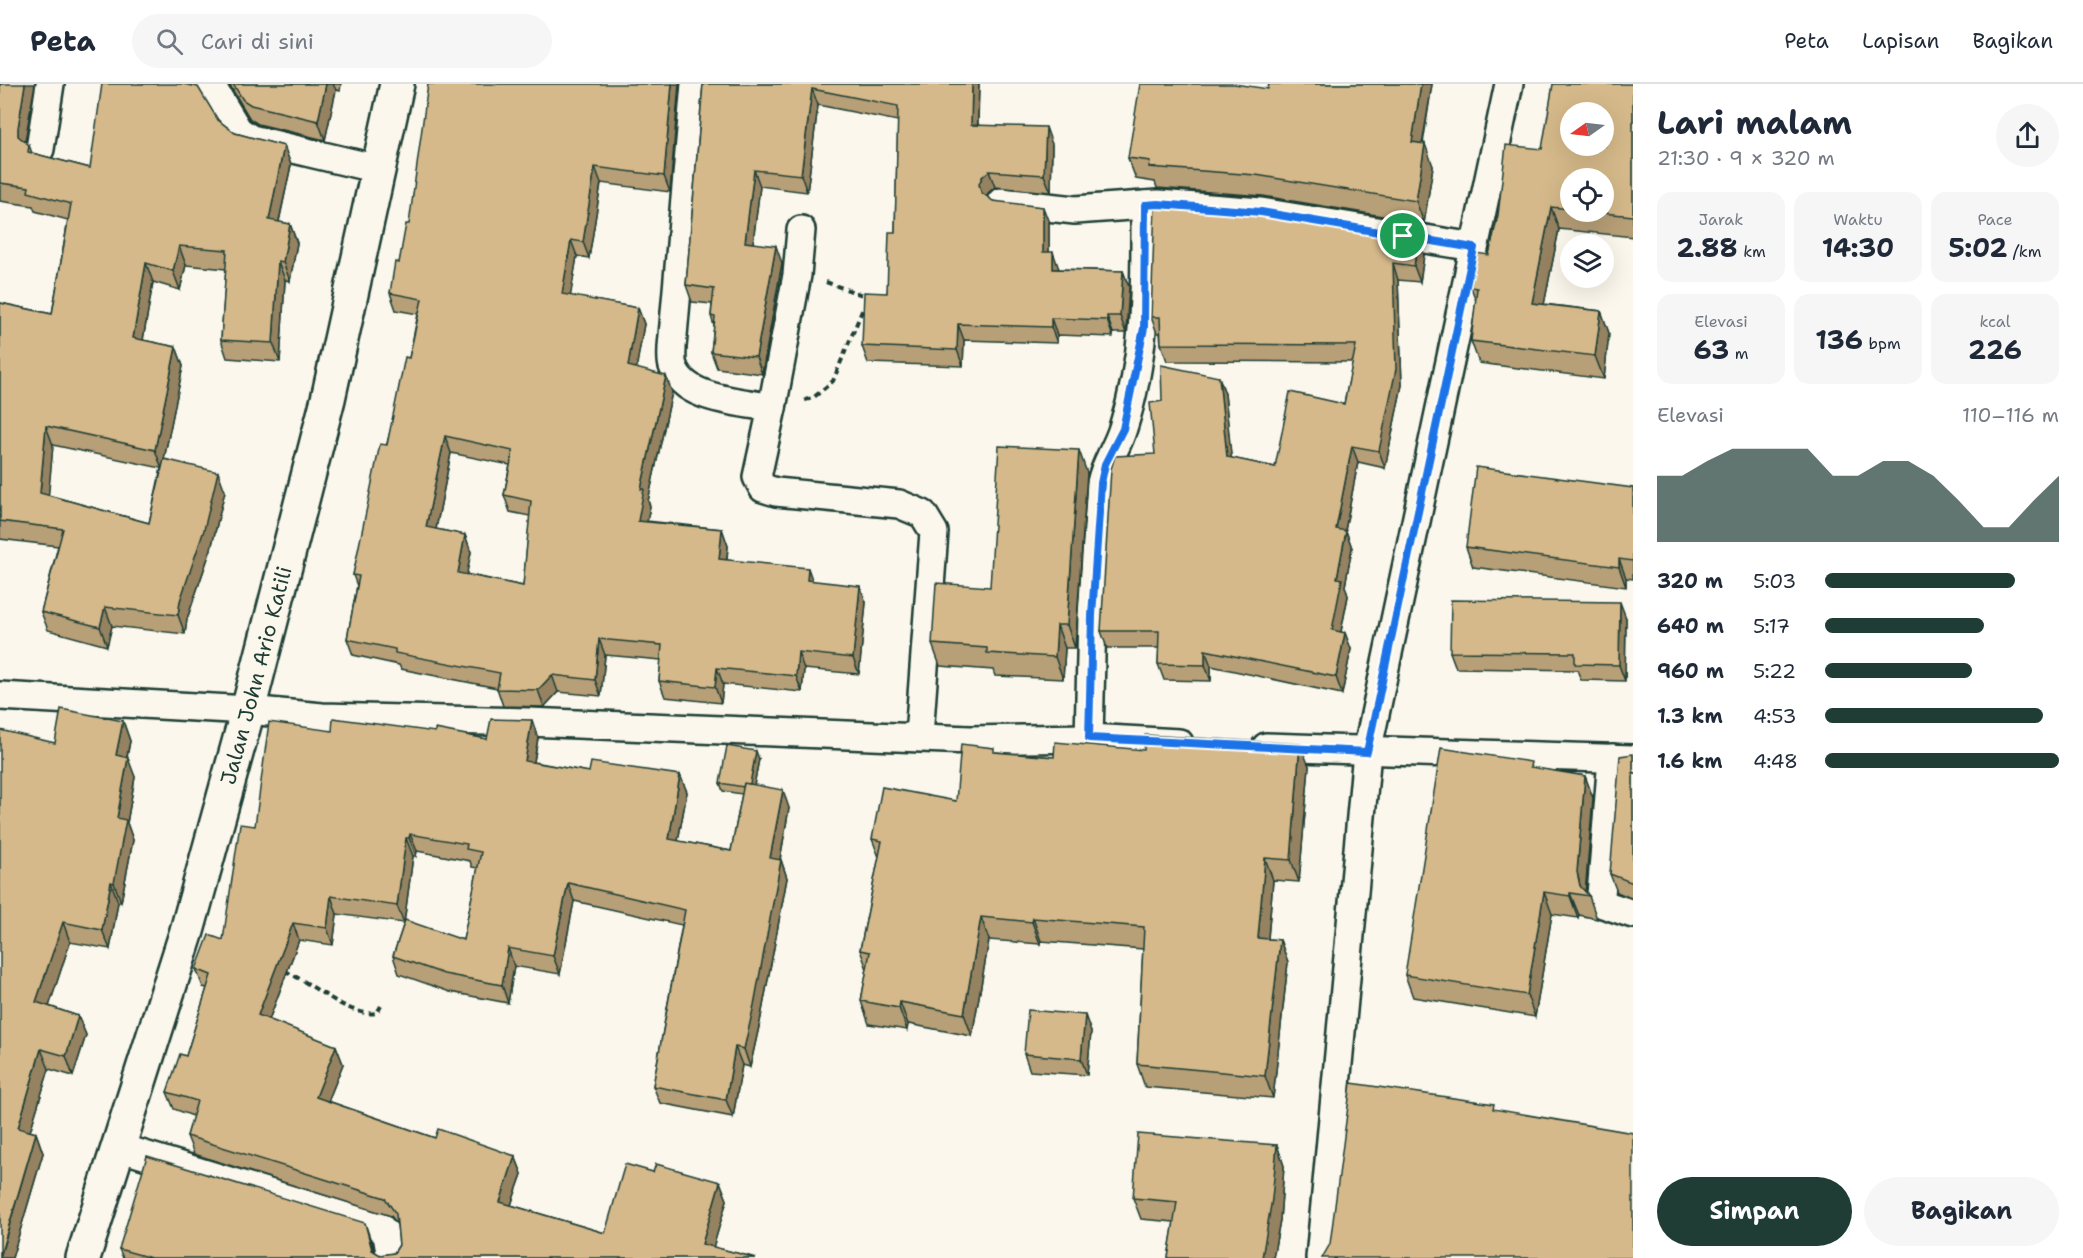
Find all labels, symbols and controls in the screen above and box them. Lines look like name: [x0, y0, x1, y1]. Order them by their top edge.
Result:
search box: [132, 14, 552, 68]
text: Peta: [30, 22, 96, 60]
icon: search: [153, 25, 186, 58]
text: Cari di sini: [201, 27, 314, 56]
text: Peta: [1784, 27, 1829, 55]
text: Lapisan: [1862, 27, 1939, 55]
text: Bagikan: [1972, 27, 2053, 55]
text: Lari malam: [1657, 100, 1852, 145]
north arrow: [1560, 102, 1614, 156]
map controls: [1560, 102, 1614, 288]
button: share: [1996, 104, 2059, 167]
text: 21:30 · 9 × 320 m: [1657, 145, 1835, 171]
button: locate: [1560, 168, 1614, 222]
text: Jarak: [1699, 209, 1743, 230]
text: Waktu: [1833, 209, 1883, 230]
text: Pace: [1977, 209, 2013, 230]
pin: [1377, 210, 1428, 261]
icon: arrive: [1386, 219, 1419, 252]
text: 2.88: [1676, 230, 1738, 265]
text: 14:30: [1822, 230, 1894, 265]
text: 5:02: [1949, 230, 2007, 265]
button: layers: [1560, 234, 1614, 288]
text: km: [1738, 241, 1766, 262]
text: /km: [2007, 241, 2041, 262]
text: Elevasi: [1694, 311, 1748, 332]
text: kcal: [1979, 311, 2011, 332]
text: 136: [1815, 322, 1863, 357]
text: 63: [1694, 332, 1729, 367]
text: 226: [1968, 332, 2022, 367]
text: bpm: [1863, 333, 1901, 354]
text: m: [1729, 343, 1748, 364]
text: Elevasi: [1657, 402, 1724, 428]
text: 110–116 m: [1962, 402, 2059, 428]
street label: Jalan John Ario Katili: [214, 563, 298, 788]
text: 320 m: [1657, 568, 1723, 594]
text: 5:03: [1753, 568, 1796, 594]
text: 640 m: [1657, 613, 1724, 639]
text: 5:17: [1753, 613, 1790, 639]
text: 960 m: [1657, 658, 1724, 684]
text: 5:22: [1753, 658, 1796, 684]
text: 1.3 km: [1657, 703, 1723, 729]
text: 4:53: [1753, 703, 1797, 729]
text: 1.6 km: [1657, 748, 1723, 774]
text: 4:48: [1753, 748, 1798, 774]
button: Simpan: [1657, 1177, 1852, 1246]
button: Bagikan: [1864, 1177, 2059, 1246]

